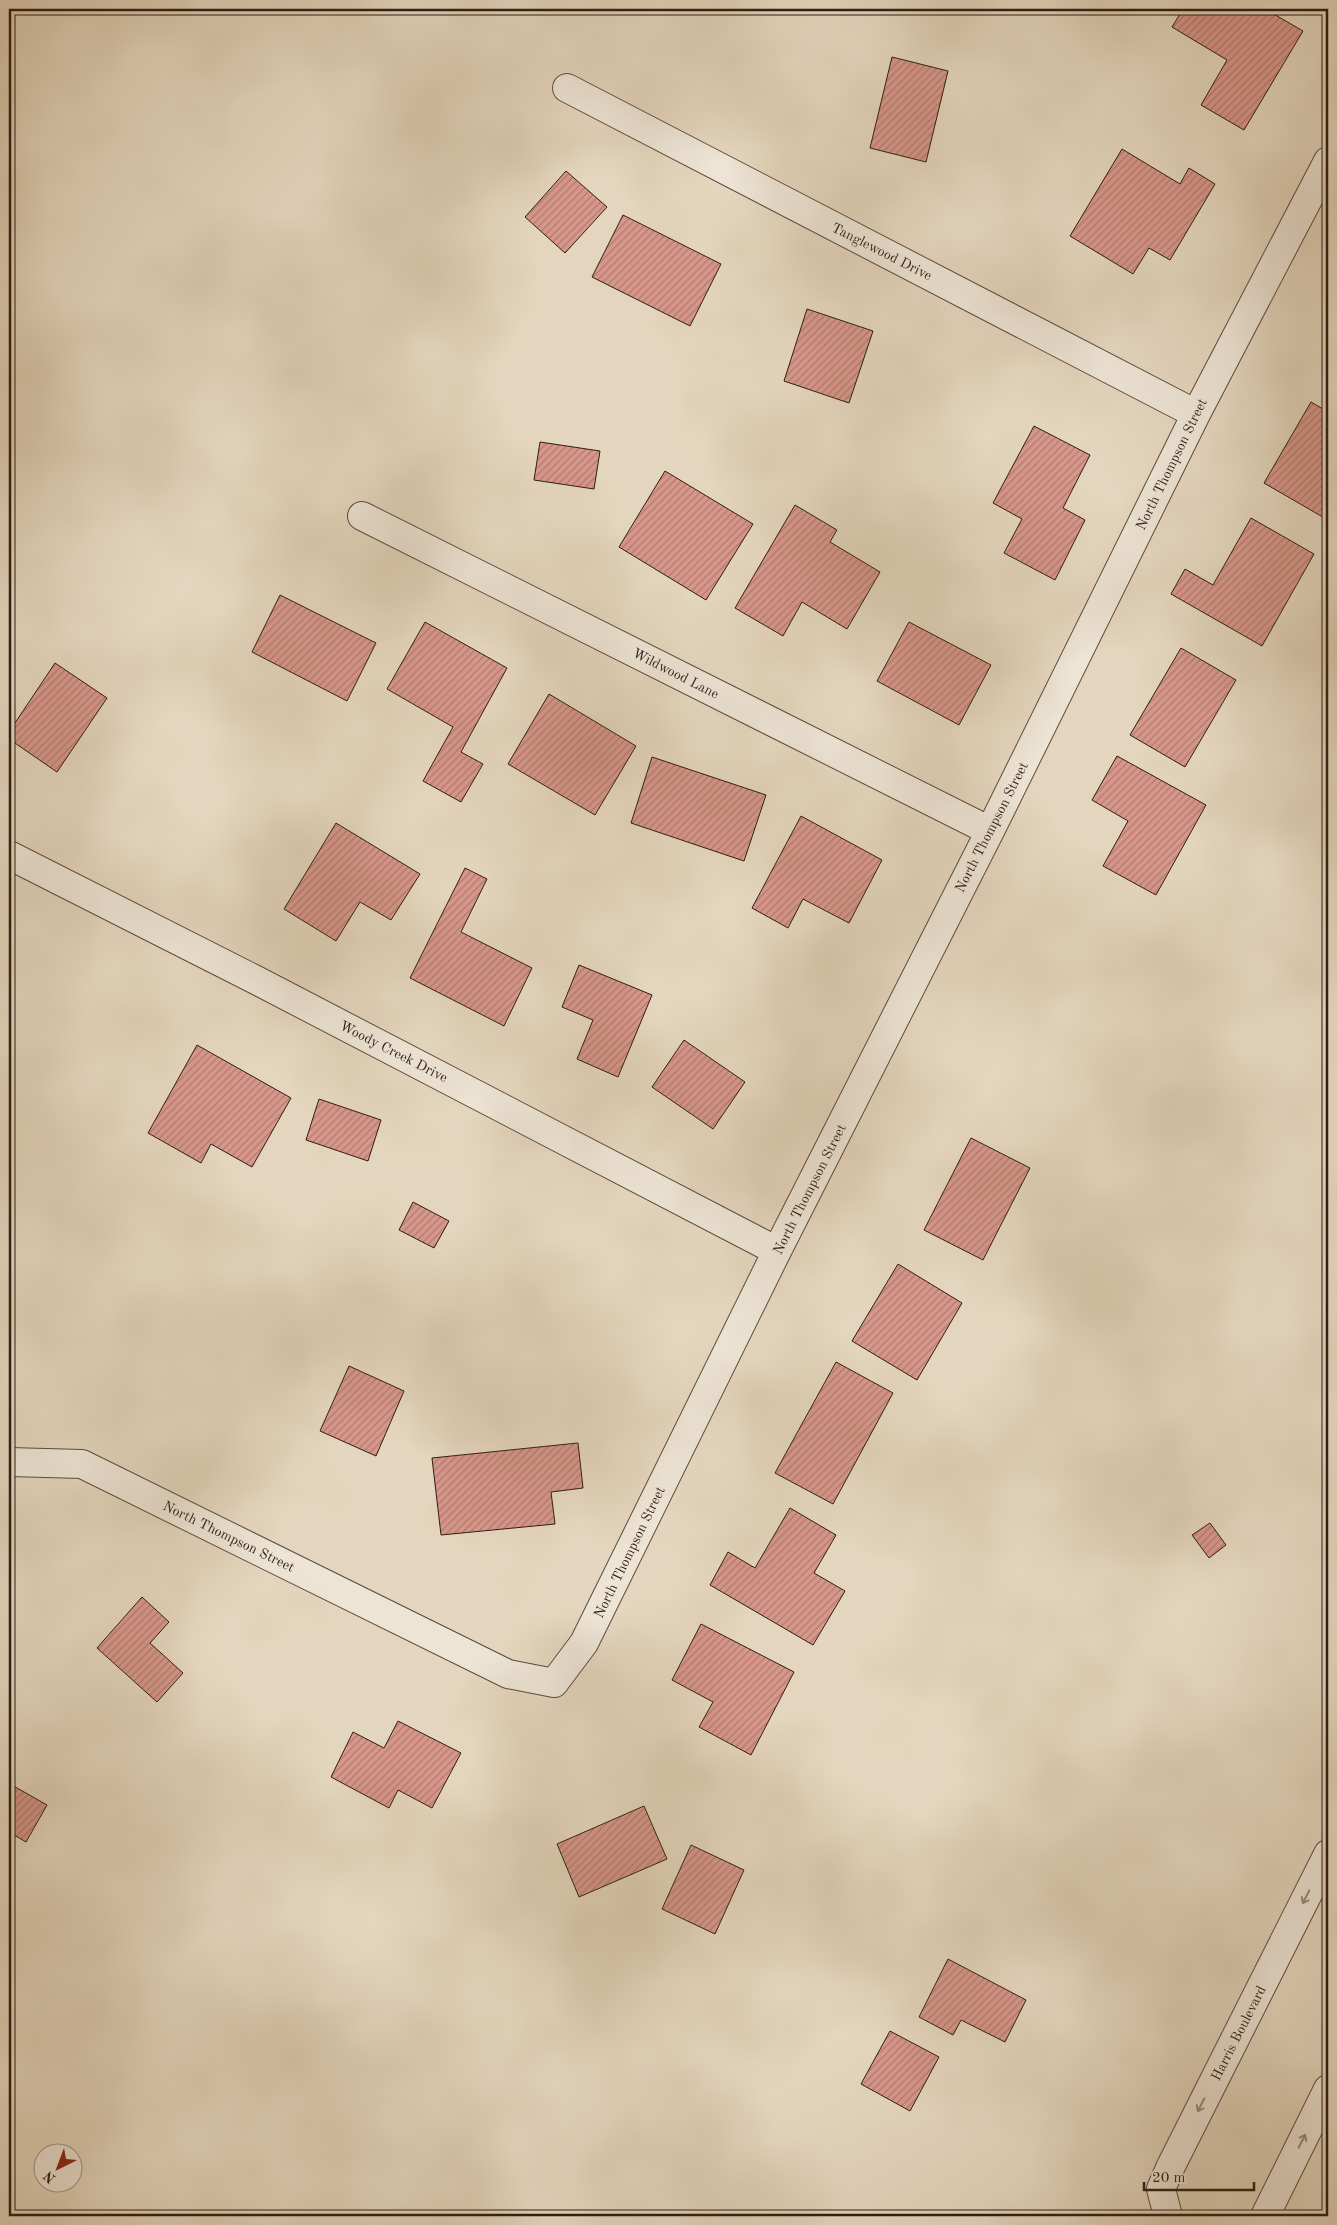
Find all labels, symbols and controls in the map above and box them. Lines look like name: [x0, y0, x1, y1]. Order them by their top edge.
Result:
street label: Tanglewood Drive: [829, 221, 934, 283]
street label: North Thompson Street: [1134, 396, 1210, 532]
street label: Wildwood Lane: [630, 646, 721, 702]
street label: North Thompson Street: [953, 760, 1031, 895]
street label: Woody Creek Drive: [337, 1019, 450, 1085]
street label: North Thompson Street: [771, 1122, 849, 1257]
street label: North Thompson Street: [592, 1484, 668, 1620]
street label: North Thompson Street: [161, 1499, 297, 1575]
one-way arrow: [1301, 1889, 1310, 1904]
street label: Harris Boulevard: [1209, 1984, 1269, 2083]
one-way arrow: [1196, 2097, 1206, 2112]
one-way arrow: [1298, 2134, 1307, 2149]
north arrow: [32, 2142, 82, 2192]
scale bar: [1144, 2160, 1254, 2192]
text: N: [41, 2168, 59, 2186]
text: 20 m: [1152, 2171, 1186, 2186]

